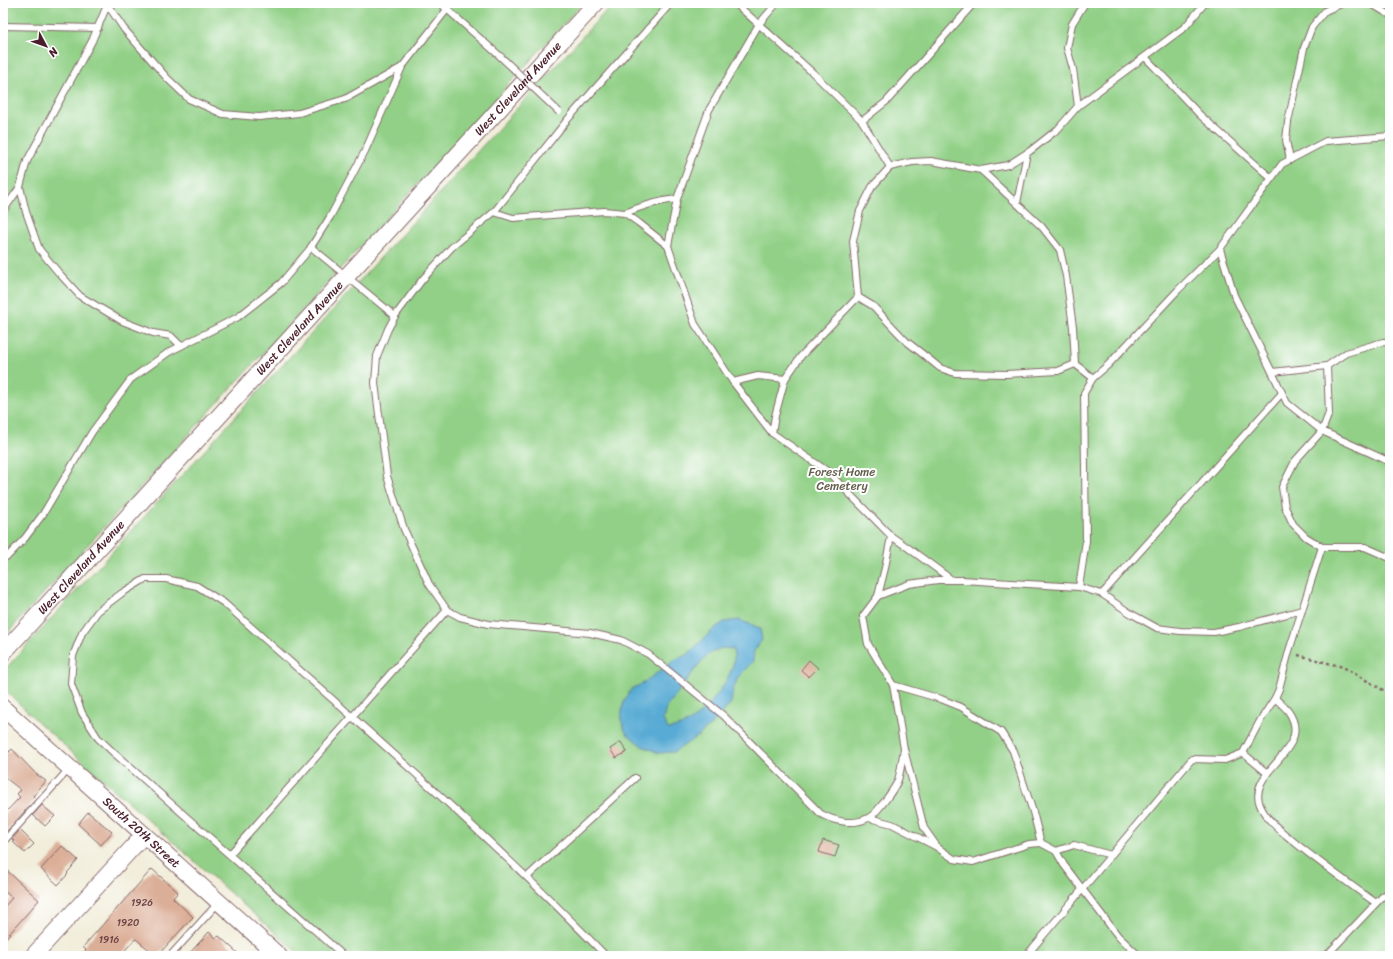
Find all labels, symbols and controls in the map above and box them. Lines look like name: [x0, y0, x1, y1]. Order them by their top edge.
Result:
north arrow: [26, 26, 66, 66]
street label: West Cleveland Avenue: [469, 36, 567, 141]
text: N: [43, 42, 63, 62]
street label: West Cleveland Avenue: [250, 275, 349, 380]
park label: Forest Home Cemetery: [808, 461, 876, 497]
street label: West Cleveland Avenue: [32, 515, 130, 620]
street label: South 20th Street: [97, 791, 185, 874]
house number: 1926: [131, 894, 153, 912]
house number: 1920: [117, 914, 139, 932]
house number: 1916: [99, 931, 120, 949]

